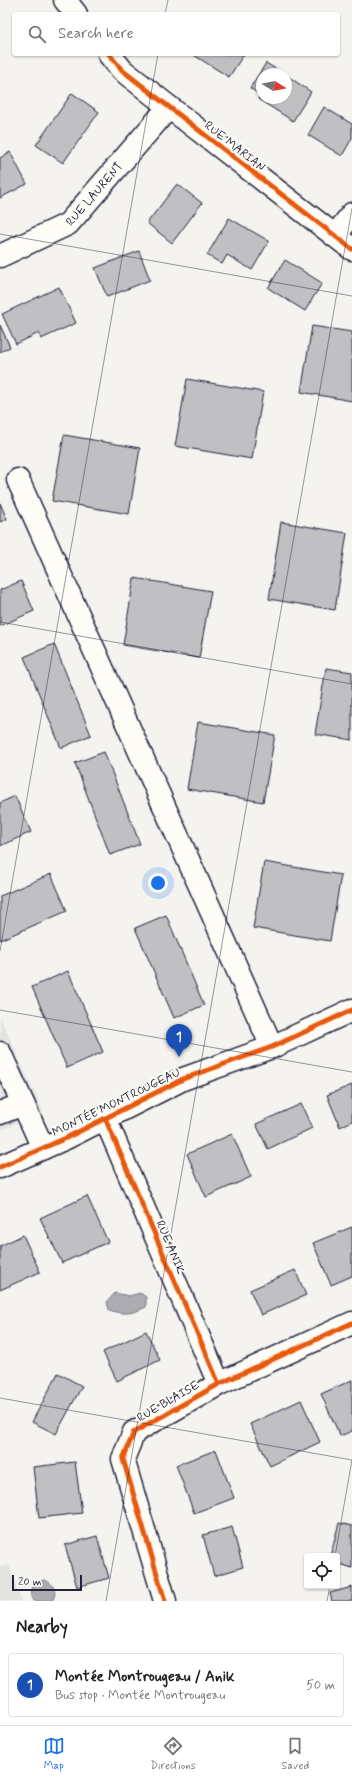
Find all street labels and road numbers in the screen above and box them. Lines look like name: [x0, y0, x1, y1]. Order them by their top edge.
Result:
street label: RUE MARIAN: [201, 118, 268, 176]
street label: RUE LAURENT: [63, 159, 127, 230]
street label: MONTÉE MONTROUGEAU: [50, 1065, 183, 1141]
street label: RUE ANIK: [152, 1218, 189, 1277]
street label: RUE BLAISE: [134, 1377, 203, 1426]

